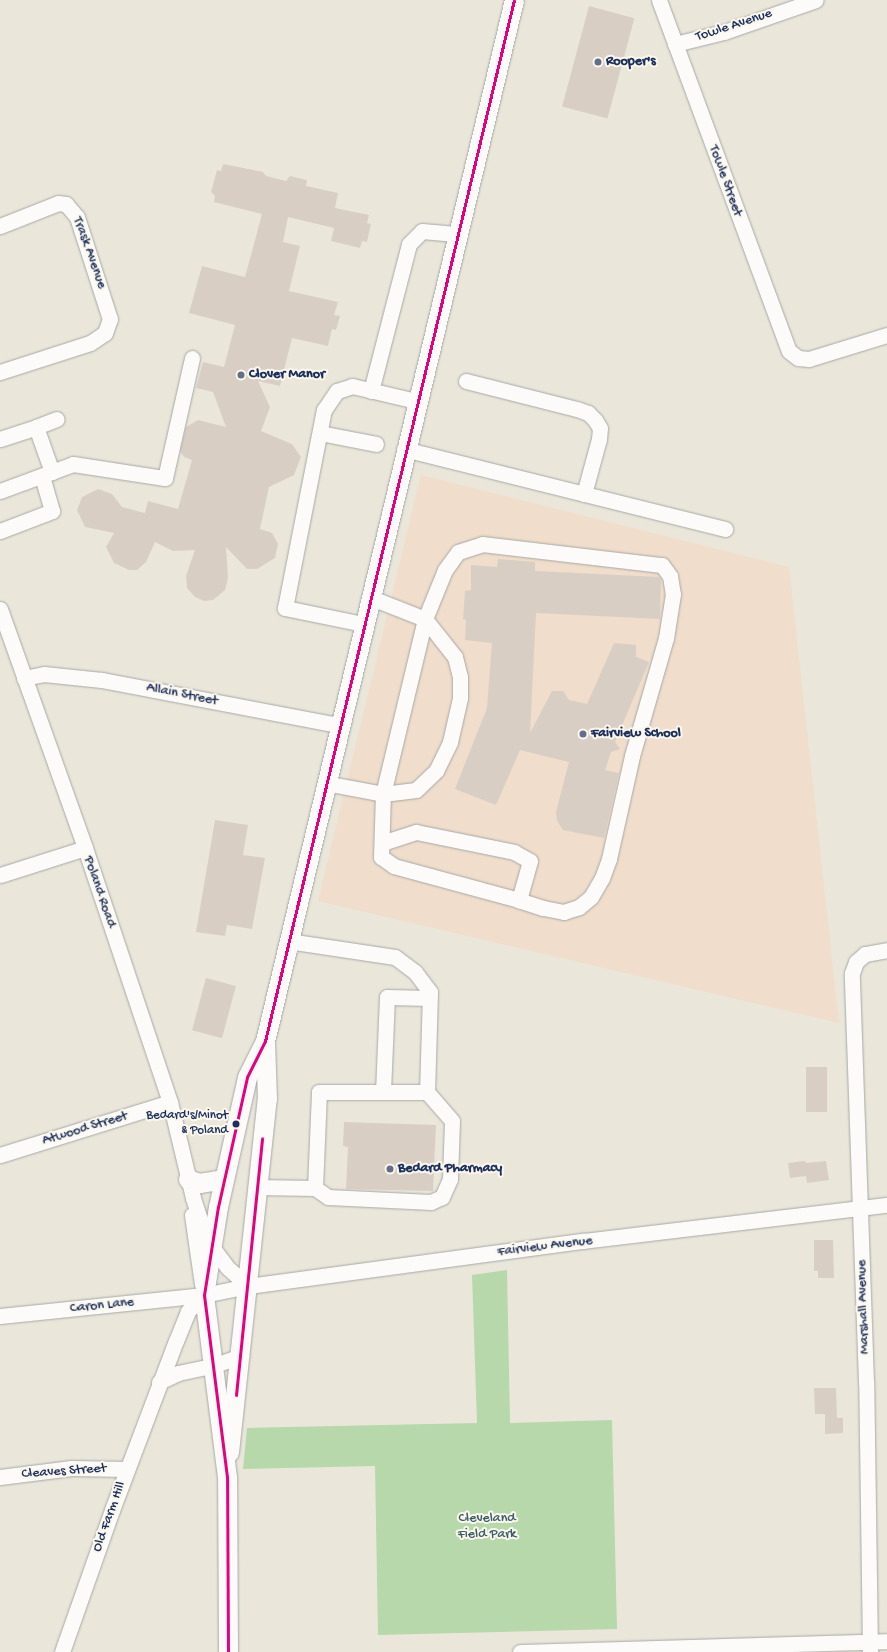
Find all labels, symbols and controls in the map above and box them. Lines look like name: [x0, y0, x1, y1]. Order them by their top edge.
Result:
street label: Towle Avenue: [694, 6, 774, 46]
place label: Rooper's: [606, 54, 656, 70]
marker: Rooper's: [593, 57, 603, 67]
street label: Towle Street: [704, 143, 746, 219]
street label: Trask Avenue: [68, 215, 110, 291]
place label: Clover Manor: [249, 367, 325, 383]
marker: Clover Manor: [236, 370, 246, 380]
street label: Allain Street: [145, 680, 219, 710]
place label: Fairview School: [591, 726, 681, 742]
marker: Fairview School: [578, 729, 588, 739]
street label: Poland Road: [79, 854, 119, 930]
street label: Atwood Street: [40, 1108, 130, 1150]
place label: Bedard's/Minot & Poland: [146, 1109, 228, 1140]
marker: Bedard's/Minot & Poland: [231, 1119, 241, 1129]
place label: Bedard Pharmacy: [398, 1161, 502, 1177]
marker: Bedard Pharmacy: [385, 1164, 395, 1174]
street label: Fairview Avenue: [497, 1233, 593, 1261]
street label: Marshall Avenue: [854, 1259, 874, 1355]
street label: Caron Lane: [69, 1294, 135, 1318]
street label: Cleaves Street: [21, 1461, 107, 1483]
street label: Old Farm Hill: [90, 1480, 130, 1554]
park label: Cleveland Field Park: [458, 1511, 516, 1544]

